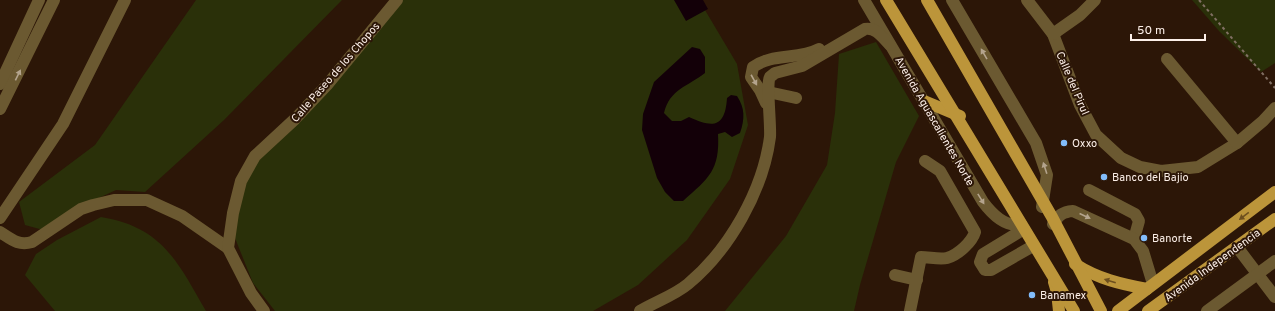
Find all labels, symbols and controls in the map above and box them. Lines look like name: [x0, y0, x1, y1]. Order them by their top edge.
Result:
scale bar: [1131, 16, 1205, 42]
street label: Calle Paseo de los Chopos: [288, 20, 383, 126]
text: 50 m: [1137, 23, 1165, 39]
one-way arrow: [980, 48, 987, 60]
street label: Calle del Pirul: [1052, 49, 1092, 117]
street label: Avenida Aguascalientes Norte: [891, 54, 977, 189]
one-way arrow: [15, 69, 21, 80]
one-way arrow: [751, 74, 758, 86]
place label: Oxxo: [1072, 137, 1097, 151]
marker: Oxxo: [1059, 138, 1069, 148]
one-way arrow: [1041, 162, 1047, 174]
place label: Banco del Bajio: [1112, 171, 1189, 185]
marker: Banco del Bajio: [1099, 172, 1109, 182]
one-way arrow: [977, 194, 985, 204]
one-way arrow: [1238, 211, 1249, 220]
one-way arrow: [1079, 213, 1091, 220]
street label: Avenida Independencia: [1162, 226, 1263, 305]
place label: Banorte: [1152, 232, 1192, 246]
marker: Banorte: [1139, 233, 1149, 243]
one-way arrow: [1103, 278, 1115, 284]
place label: Banamex: [1040, 289, 1086, 303]
marker: Banamex: [1027, 290, 1037, 300]

